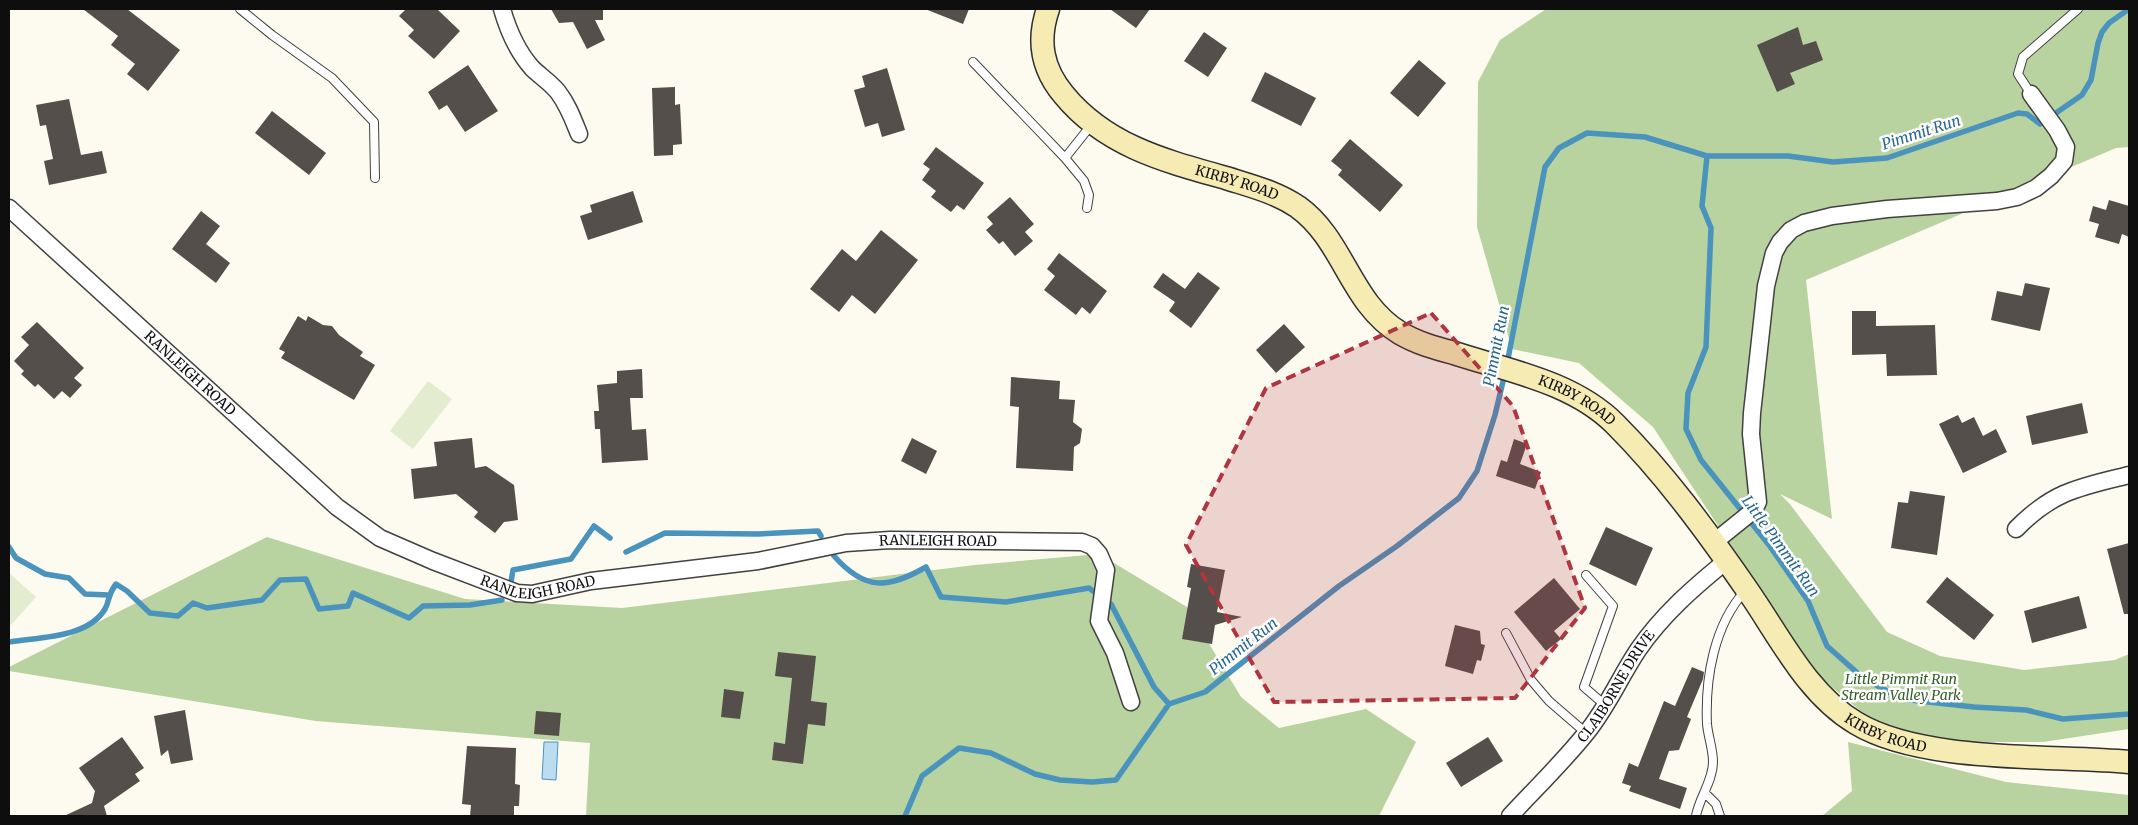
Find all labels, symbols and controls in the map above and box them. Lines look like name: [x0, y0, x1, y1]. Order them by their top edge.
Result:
water label: Pimmit Run: [1879, 110, 1963, 154]
street label: KIRBY ROAD: [1193, 161, 1282, 204]
water label: Pimmit Run: [1479, 304, 1513, 388]
street label: RANLEIGH ROAD: [140, 327, 240, 420]
street label: KIRBY ROAD: [1536, 371, 1620, 429]
water label: Little Pimmit Run: [1738, 492, 1824, 600]
street label: RANLEIGH ROAD: [878, 531, 997, 550]
street label: RANLEIGH ROAD: [478, 571, 597, 603]
water label: Pimmit Run: [1205, 613, 1281, 679]
street label: CLAIBORNE DRIVE: [1573, 627, 1658, 746]
park label: Little Pimmit Run Stream Valley Park: [1841, 670, 1961, 704]
street label: KIRBY ROAD: [1841, 709, 1929, 756]

